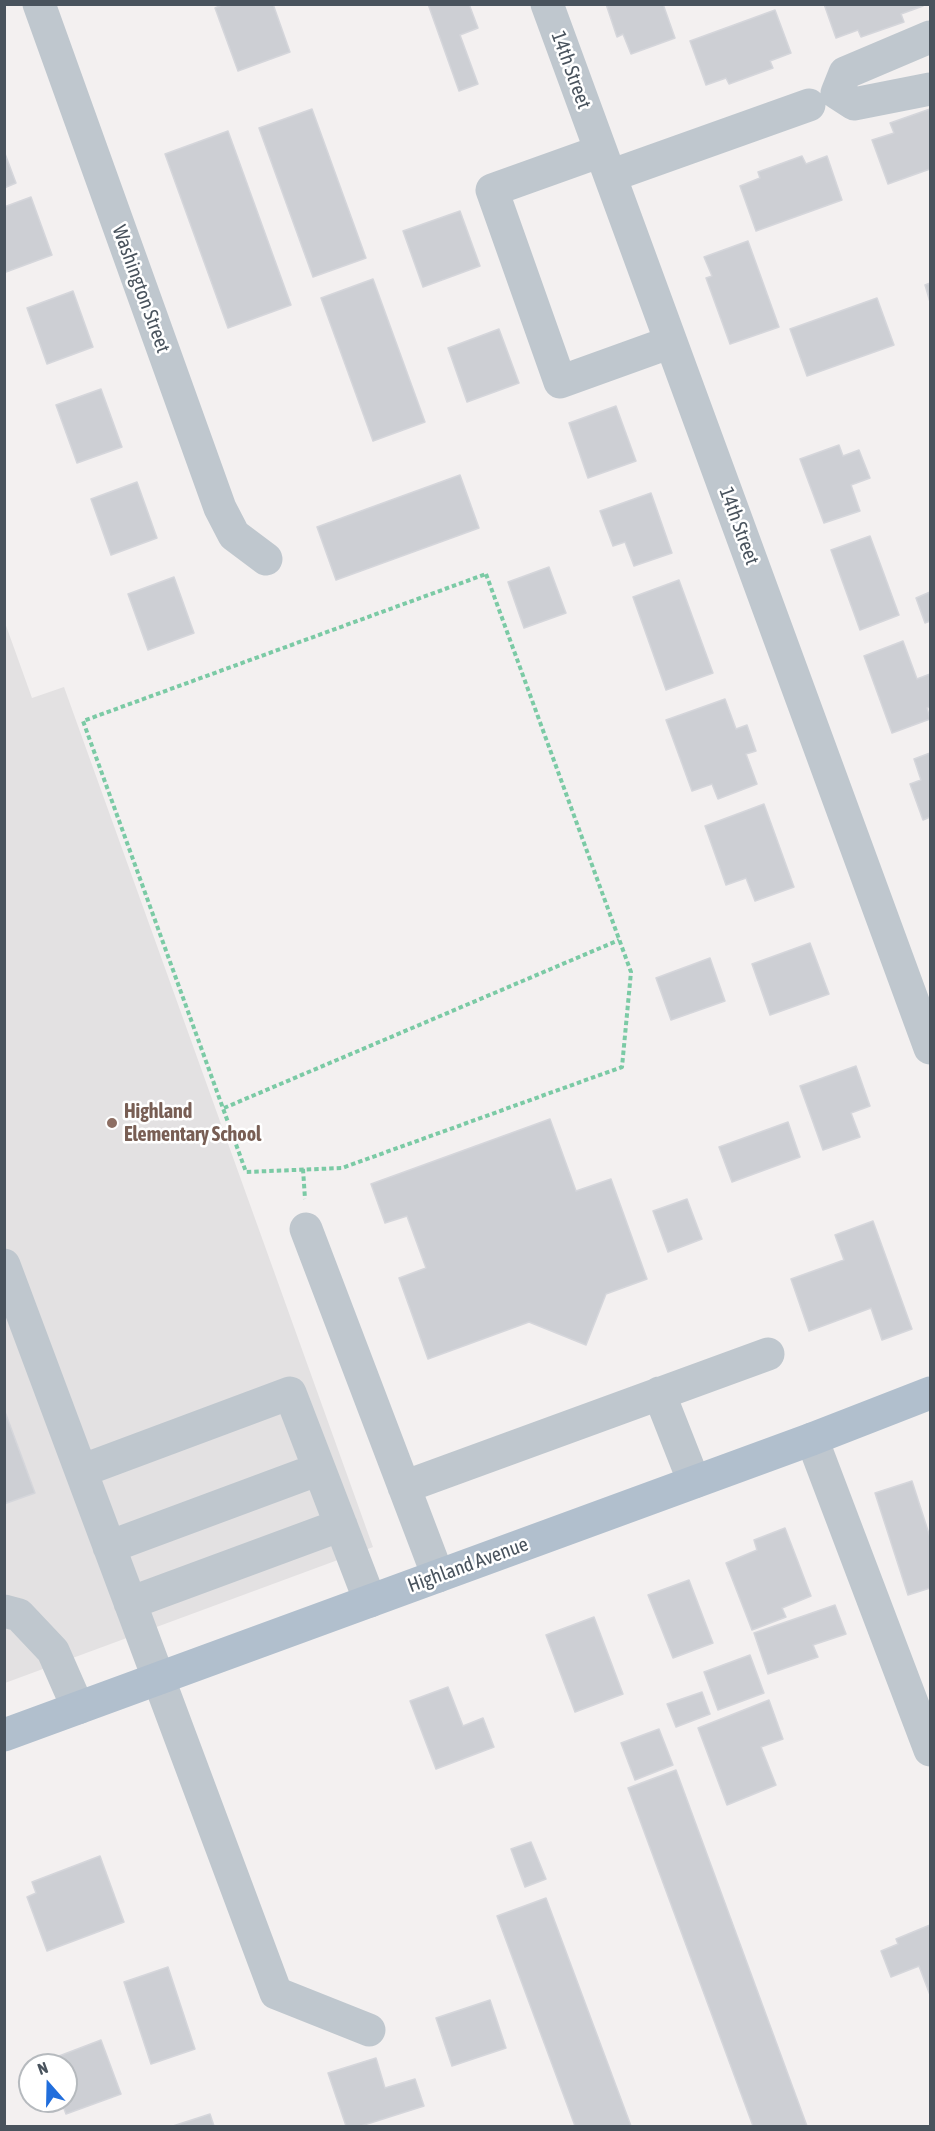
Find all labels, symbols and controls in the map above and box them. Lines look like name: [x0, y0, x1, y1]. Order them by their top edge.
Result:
street label: 14th Street: [546, 28, 596, 112]
street label: Washington Street: [107, 222, 175, 356]
street label: 14th Street: [714, 484, 764, 568]
place label: Highland Elementary School: [124, 1100, 261, 1147]
marker: Highland Elementary School: [105, 1116, 119, 1130]
street label: Highland Avenue: [405, 1532, 531, 1598]
north arrow: [18, 2053, 78, 2113]
text: N: [35, 2058, 50, 2078]

